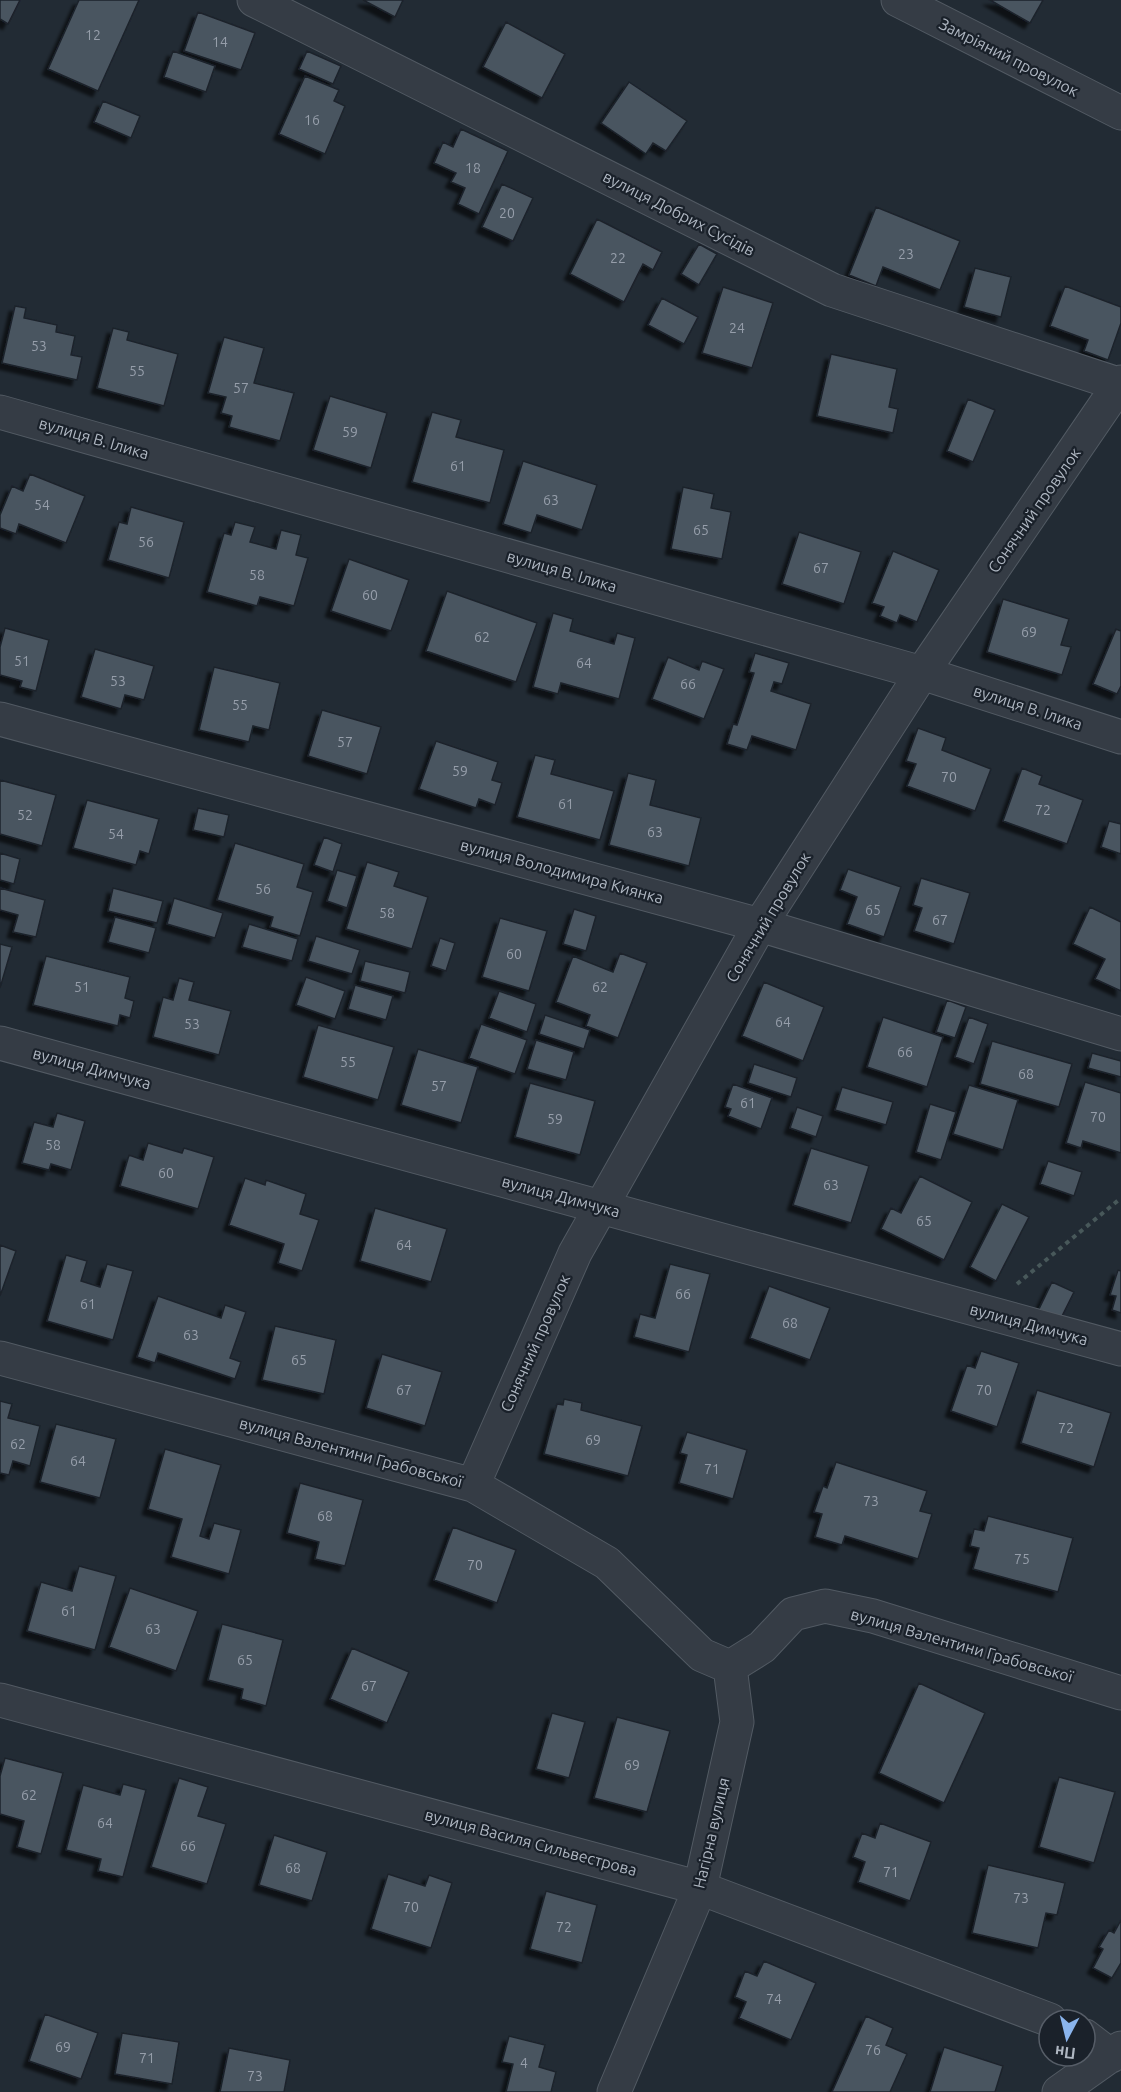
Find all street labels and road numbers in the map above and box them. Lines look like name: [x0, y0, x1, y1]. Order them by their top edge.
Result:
street label: Замріяний провулок: [936, 14, 1082, 100]
street label: вулиця Добрих Сусідів: [600, 167, 758, 259]
street label: вулиця В. Ілика: [37, 414, 151, 462]
street label: Сонячний провулок: [984, 444, 1084, 576]
street label: вулиця В. Ілика: [505, 547, 619, 595]
street label: вулиця В. Ілика: [971, 681, 1085, 733]
street label: вулиця Володимира Киянка: [458, 835, 666, 907]
street label: Сонячний провулок: [722, 849, 814, 985]
street label: вулиця Димчука: [31, 1044, 153, 1092]
street label: вулиця Димчука: [500, 1172, 622, 1220]
street label: Сонячний провулок: [497, 1271, 573, 1415]
street label: вулиця Димчука: [968, 1300, 1090, 1348]
street label: вулиця Валентини Грабовської: [237, 1413, 466, 1491]
street label: вулиця Валентини Грабовської: [849, 1605, 1076, 1686]
street label: Нагірна вулиця: [689, 1776, 733, 1890]
street label: вулиця Василя Сильвестрова: [423, 1805, 639, 1879]

